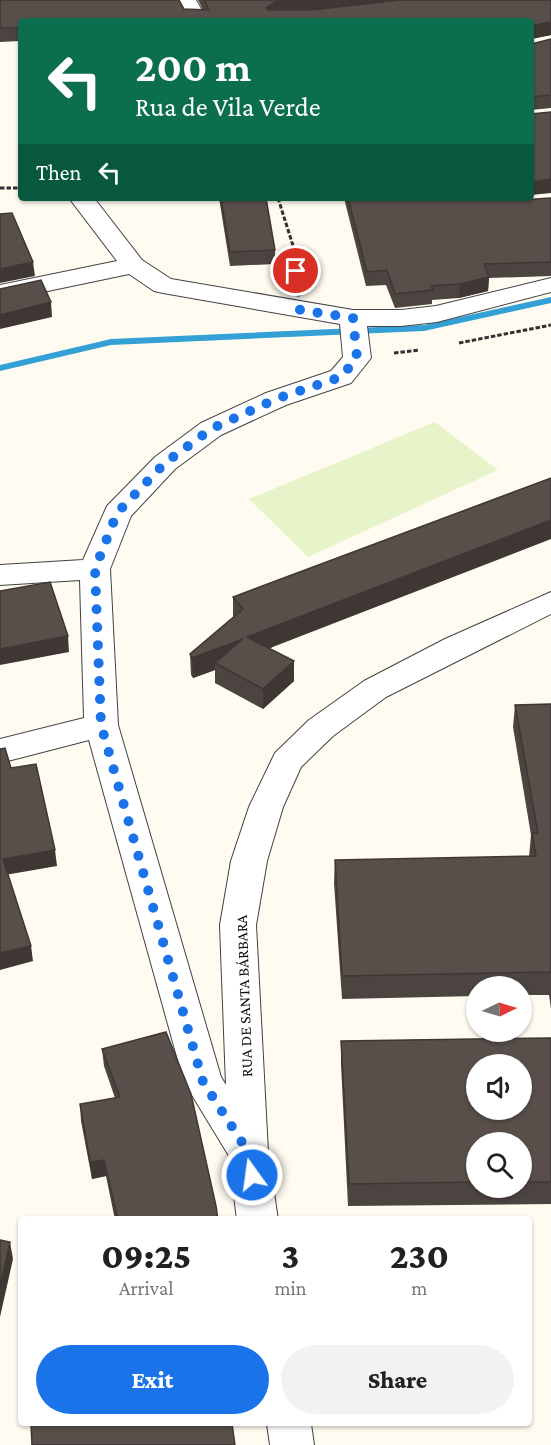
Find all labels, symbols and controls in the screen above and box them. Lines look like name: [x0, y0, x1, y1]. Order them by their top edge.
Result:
icon: left: [36, 42, 114, 120]
text: 200 m: [135, 43, 251, 90]
text: Rua de Vila Verde: [135, 92, 321, 122]
icon: left: [93, 156, 126, 189]
text: Then: [36, 160, 81, 185]
pin: [270, 245, 321, 296]
icon: arrive: [279, 254, 312, 287]
street label: RUA DE SANTA BÁRBARA: [233, 914, 255, 1077]
north arrow: [466, 976, 532, 1042]
map controls: [466, 976, 532, 1198]
button: sound: [466, 1054, 532, 1120]
button: search: [466, 1132, 532, 1198]
position arrow: [220, 1143, 284, 1207]
text: 09:25: [101, 1236, 191, 1276]
text: 3: [282, 1236, 299, 1276]
text: 230: [390, 1236, 449, 1276]
text: Arrival: [119, 1277, 173, 1299]
text: min: [274, 1277, 307, 1299]
text: m: [411, 1277, 427, 1299]
button: Exit: [36, 1345, 269, 1414]
button: Share: [281, 1345, 514, 1414]

